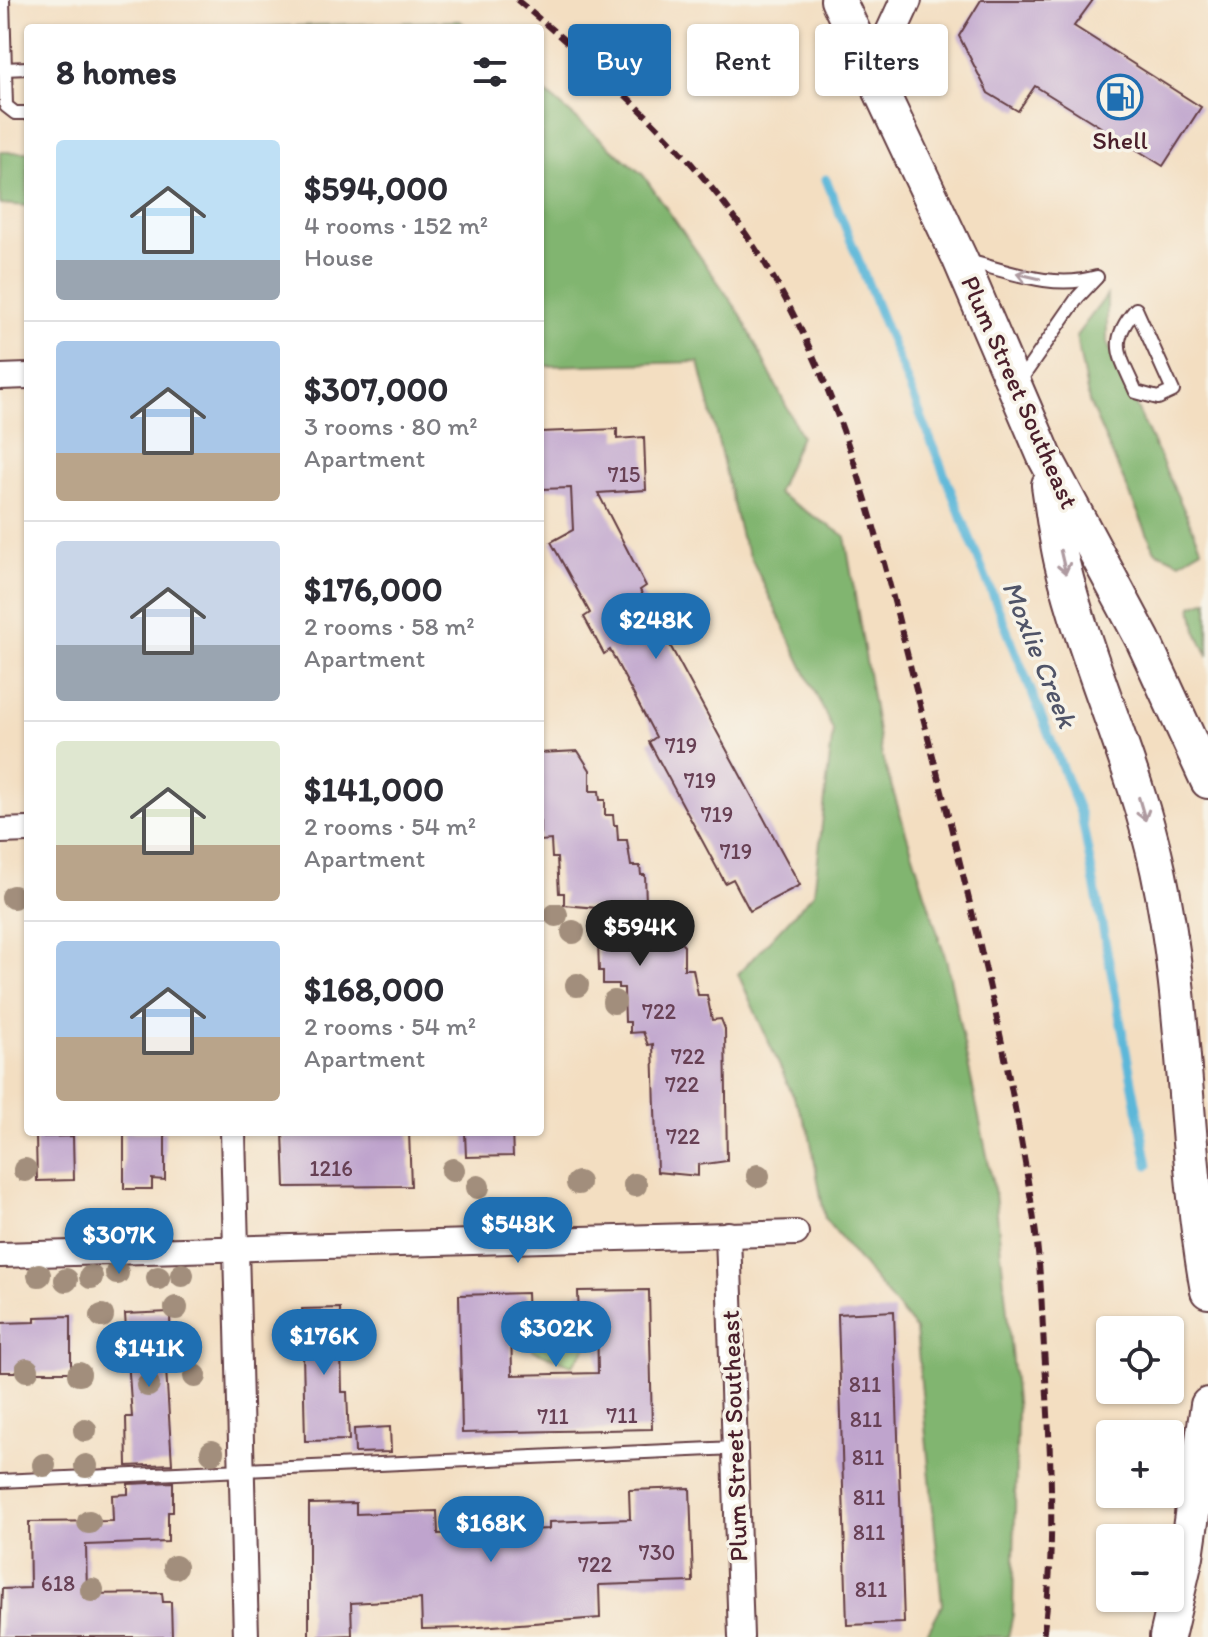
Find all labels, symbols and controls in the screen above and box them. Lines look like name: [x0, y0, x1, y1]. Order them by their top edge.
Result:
chip: Buy: [568, 24, 671, 96]
chip: Rent: [687, 24, 799, 96]
chip: Filters: [815, 24, 948, 96]
icon: filters: [468, 50, 512, 94]
text: 8 homes: [56, 52, 177, 93]
fuel station icon: Shell: [1096, 73, 1144, 121]
place label: Shell: [1092, 124, 1148, 156]
text: $594,000: [304, 168, 448, 209]
icon: home: [120, 172, 216, 268]
text: 4 rooms · 152 m²: [304, 209, 488, 241]
text: House: [304, 241, 374, 273]
one-way arrow: [1016, 268, 1042, 283]
street label: Plum Street Southeast: [954, 270, 1086, 514]
text: $307,000: [304, 369, 448, 410]
icon: home: [120, 373, 216, 469]
text: 3 rooms · 80 m²: [304, 410, 478, 442]
text: Apartment: [304, 442, 425, 474]
house number: 715: [608, 461, 640, 488]
one-way arrow: [1056, 548, 1071, 574]
text: $176,000: [304, 569, 443, 610]
icon: home: [120, 573, 216, 669]
water label: Moxlie Creek: [995, 576, 1085, 734]
pin: $248K: [600, 593, 712, 661]
text: $248K: [619, 603, 693, 635]
text: 2 rooms · 58 m²: [304, 610, 475, 642]
text: Apartment: [304, 642, 425, 674]
house number: 719: [665, 732, 697, 759]
house number: 719: [684, 767, 716, 794]
text: $141,000: [304, 769, 444, 810]
icon: home: [120, 773, 216, 869]
one-way arrow: [1135, 796, 1150, 822]
house number: 719: [701, 801, 733, 828]
text: 2 rooms · 54 m²: [304, 810, 476, 842]
house number: 719: [720, 838, 752, 865]
text: Apartment: [304, 842, 425, 874]
pin: $594K: [584, 900, 696, 968]
text: $594K: [604, 910, 676, 942]
text: $168,000: [304, 969, 445, 1010]
icon: home: [120, 973, 216, 1069]
house number: 722: [642, 998, 676, 1025]
text: 2 rooms · 54 m²: [304, 1010, 476, 1042]
text: Apartment: [304, 1042, 425, 1074]
house number: 722: [671, 1043, 705, 1070]
house number: 722: [665, 1071, 699, 1098]
house number: 722: [666, 1123, 700, 1150]
house number: 1216: [309, 1155, 353, 1182]
pin: $548K: [462, 1197, 574, 1265]
text: $548K: [481, 1207, 555, 1239]
pin: $307K: [63, 1208, 175, 1276]
text: $307K: [83, 1218, 155, 1250]
pin: $302K: [500, 1301, 612, 1369]
pin: $176K: [268, 1309, 380, 1377]
street label: Plum Street Southeast: [714, 1309, 754, 1562]
text: $302K: [519, 1311, 593, 1343]
map controls: [1096, 1316, 1184, 1612]
button: locate: [1096, 1316, 1184, 1404]
text: $176K: [290, 1319, 358, 1351]
pin: $141K: [93, 1321, 205, 1389]
text: $141K: [114, 1331, 184, 1363]
house number: 811: [849, 1371, 881, 1398]
house number: 711: [606, 1402, 638, 1429]
house number: 711: [537, 1403, 569, 1430]
house number: 811: [850, 1406, 882, 1433]
button: +: [1096, 1420, 1184, 1508]
house number: 811: [852, 1444, 884, 1471]
house number: 811: [853, 1484, 885, 1511]
pin: $168K: [435, 1496, 547, 1564]
text: $168K: [456, 1506, 526, 1538]
house number: 811: [853, 1519, 885, 1546]
button: −: [1096, 1524, 1184, 1612]
house number: 730: [639, 1539, 675, 1566]
house number: 722: [578, 1551, 612, 1578]
house number: 618: [41, 1570, 75, 1597]
house number: 811: [855, 1576, 887, 1603]

